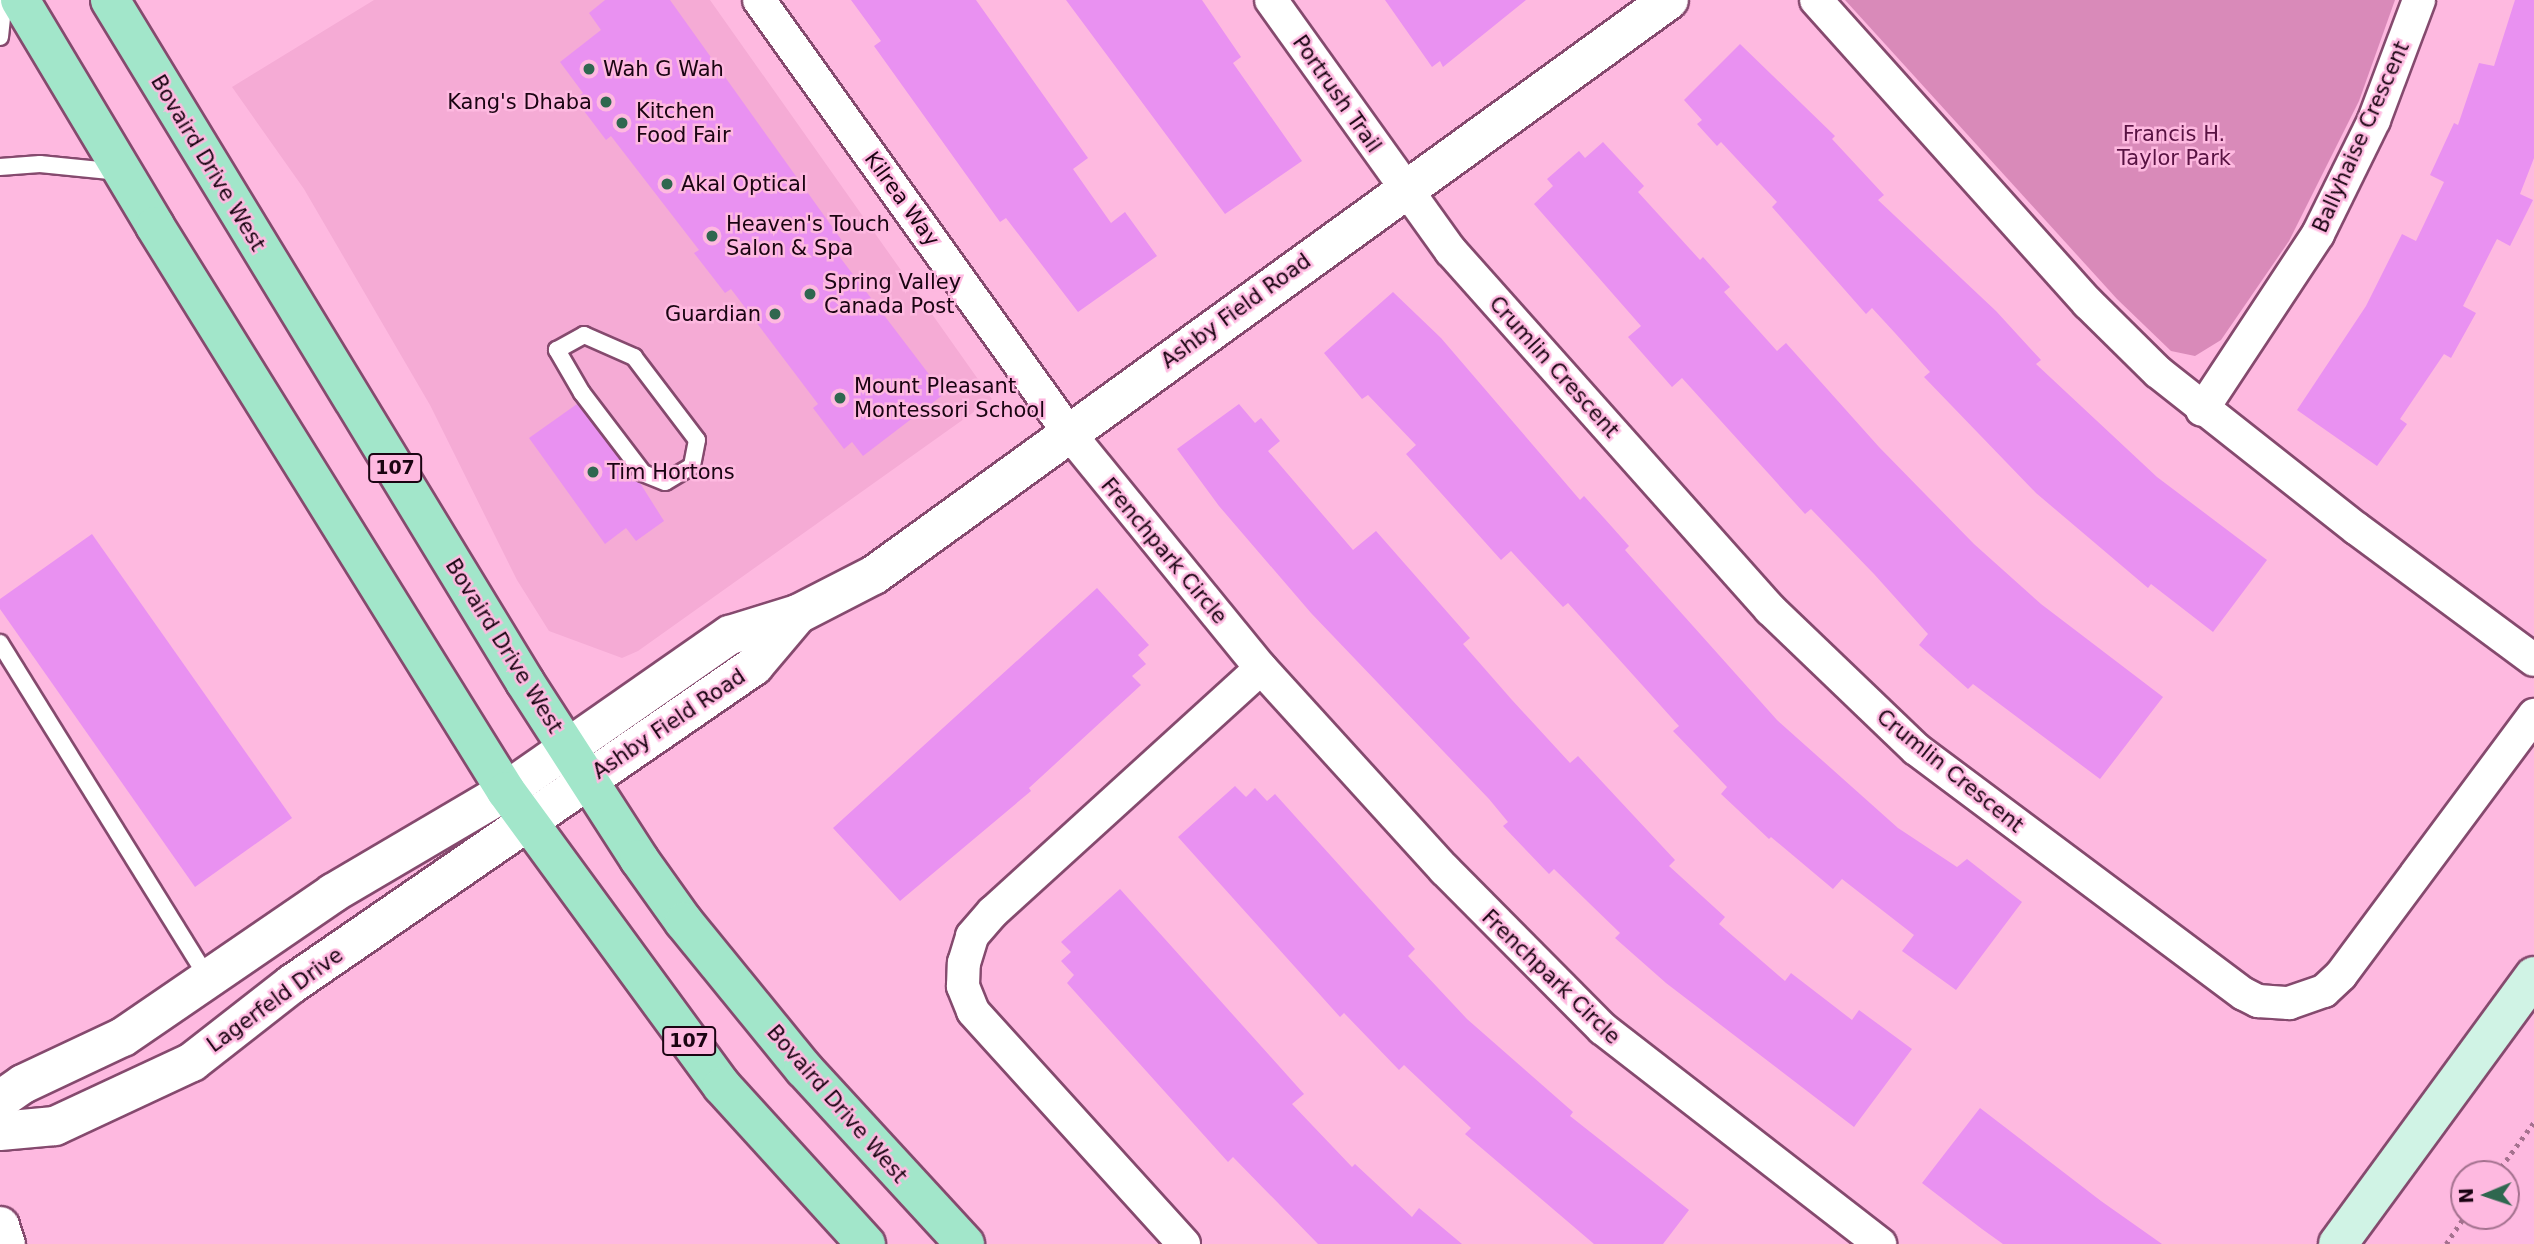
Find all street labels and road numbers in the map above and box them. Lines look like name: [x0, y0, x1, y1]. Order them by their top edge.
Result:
street label: Portrush Trail: [1287, 30, 1387, 158]
street label: Ballyhaise Crescent: [2307, 37, 2415, 237]
street label: Bovaird Drive West: [145, 70, 271, 256]
street label: Kilrea Way: [859, 147, 945, 251]
street label: Ashby Field Road: [1156, 248, 1316, 374]
street label: Crumlin Crescent: [1484, 291, 1624, 443]
road number: 107: [367, 453, 423, 484]
street label: Frenchpark Circle: [1096, 473, 1232, 629]
street label: Bovaird Drive West: [440, 554, 568, 738]
street label: Ashby Field Road: [588, 664, 750, 784]
street label: Crumlin Crescent: [1872, 704, 2028, 838]
street label: Frenchpark Circle: [1477, 905, 1625, 1049]
street label: Lagerfeld Drive: [202, 942, 348, 1058]
street label: Bovaird Drive West: [762, 1020, 912, 1188]
road number: 107: [661, 1026, 717, 1056]

